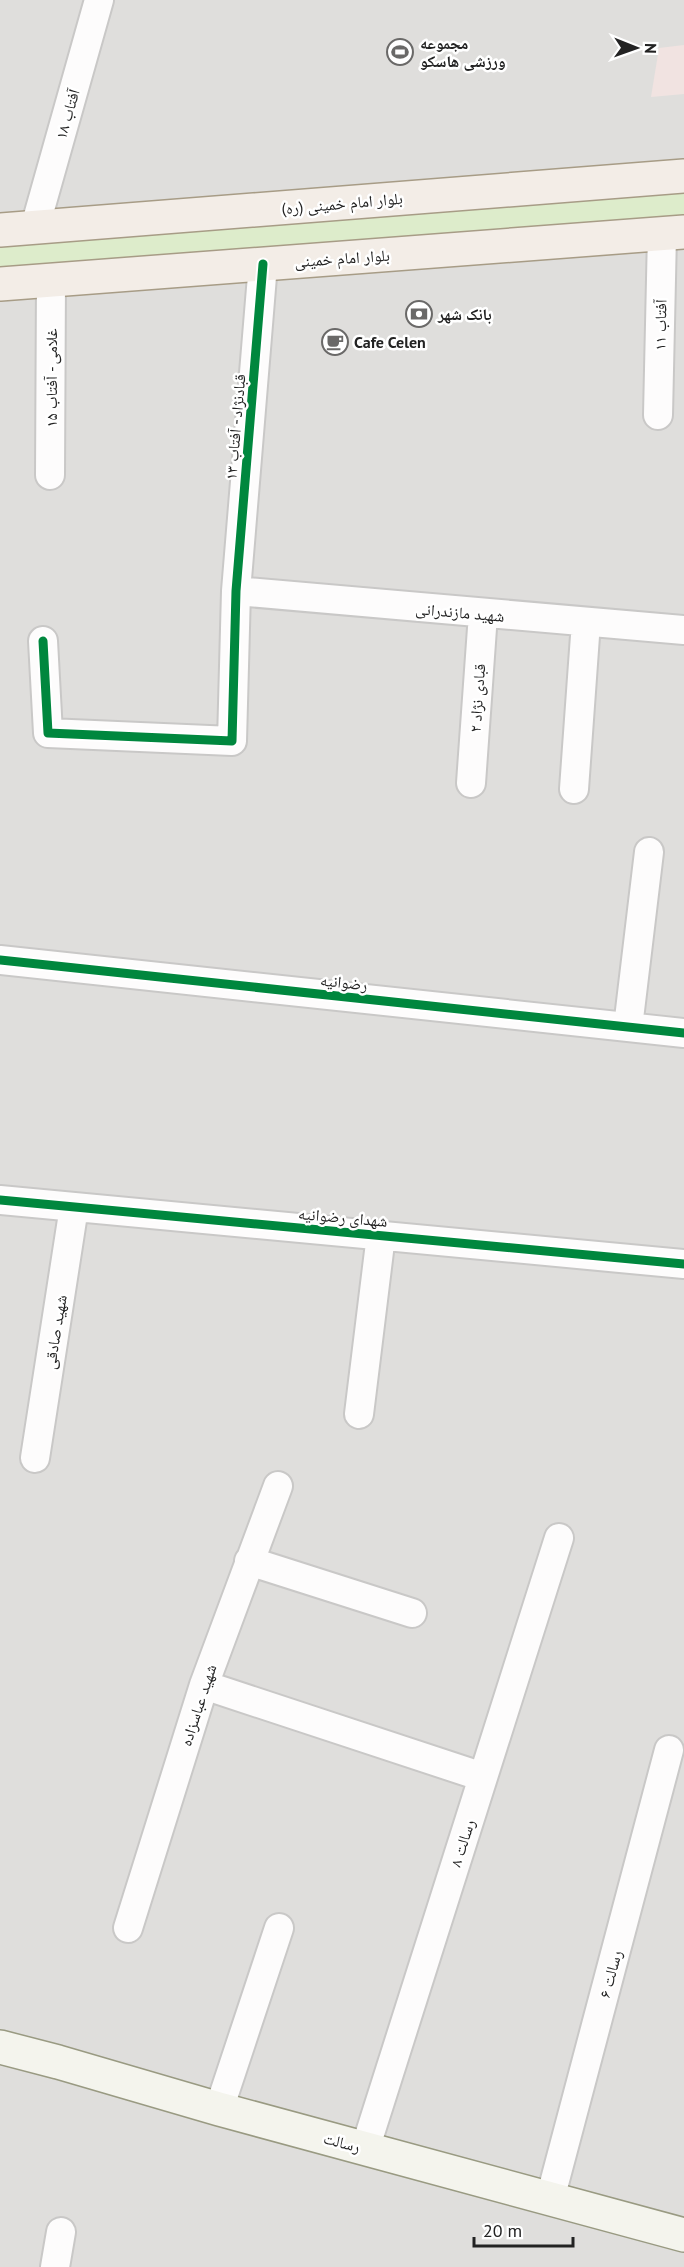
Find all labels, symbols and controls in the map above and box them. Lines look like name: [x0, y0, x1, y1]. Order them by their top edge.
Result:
north arrow: [606, 18, 666, 78]
place label: مجموعه ورزشی هاسکو: [420, 33, 506, 71]
sports icon: مجموعه ورزشی هاسکو: [385, 37, 415, 67]
text: N: [641, 43, 661, 54]
street label: آفتاب ۱۸: [50, 86, 84, 141]
street label: بلوار امام خمینی (ره): [281, 188, 403, 219]
street label: بلوار امام خمینی: [294, 245, 390, 272]
street label: آفتاب ۱۱: [650, 298, 670, 351]
bank icon: بانک شهر: [404, 299, 434, 329]
place label: بانک شهر: [437, 304, 492, 324]
cafe icon: Cafe Celen: [320, 327, 350, 357]
street label: غلامی - آفتاب ۱۵: [41, 328, 62, 428]
place label: Cafe Celen: [354, 332, 426, 352]
street label: قبادنژاد - آفتاب ۱۳: [220, 373, 250, 481]
street label: شهید مازندرانی: [415, 598, 505, 627]
street label: قبادی نژاد ۲: [465, 663, 490, 733]
street label: رضوانیه: [319, 970, 369, 994]
street label: شهدای رضوانیه: [297, 1203, 389, 1232]
street label: شهید صادقی: [39, 1293, 72, 1371]
street label: شهید عباسزاده: [175, 1661, 221, 1749]
street label: رسالت ۸: [445, 1817, 479, 1869]
street label: رسالت ۶: [594, 1948, 626, 2000]
street label: رسالت: [321, 2128, 363, 2156]
scale bar: [474, 2210, 573, 2248]
text: 20 m: [483, 2219, 522, 2242]

